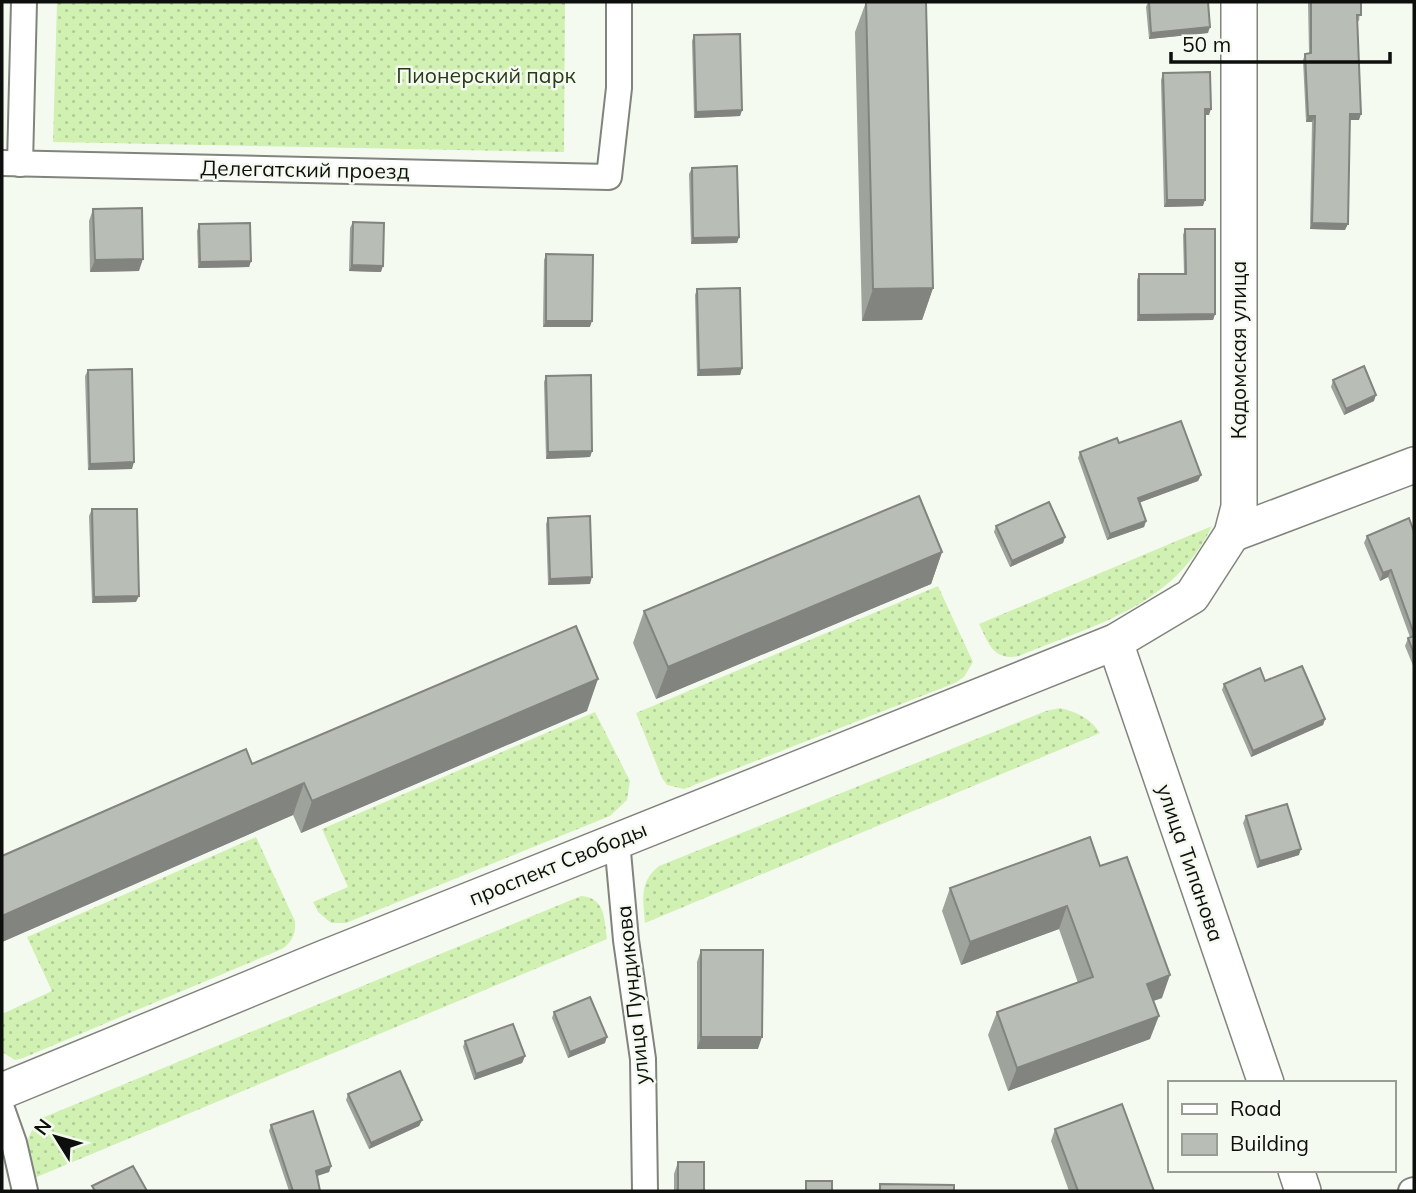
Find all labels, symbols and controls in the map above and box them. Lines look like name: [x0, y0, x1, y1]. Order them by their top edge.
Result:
scale bar: [1171, 21, 1390, 65]
text: 50 m: [1182, 31, 1231, 57]
park label: Пионерский парк: [396, 62, 576, 88]
street label: Делегатский проезд: [200, 154, 410, 184]
street label: Кадомская улица: [1225, 261, 1251, 439]
street label: улица Типанова: [1152, 781, 1230, 945]
street label: проспект Свободы: [465, 815, 650, 911]
street label: улица Пундикова: [610, 904, 654, 1086]
legend: [1168, 1081, 1395, 1172]
text: Road: [1230, 1095, 1281, 1121]
north arrow: [21, 1102, 91, 1172]
text: N: [29, 1114, 56, 1140]
text: Building: [1230, 1130, 1309, 1156]

